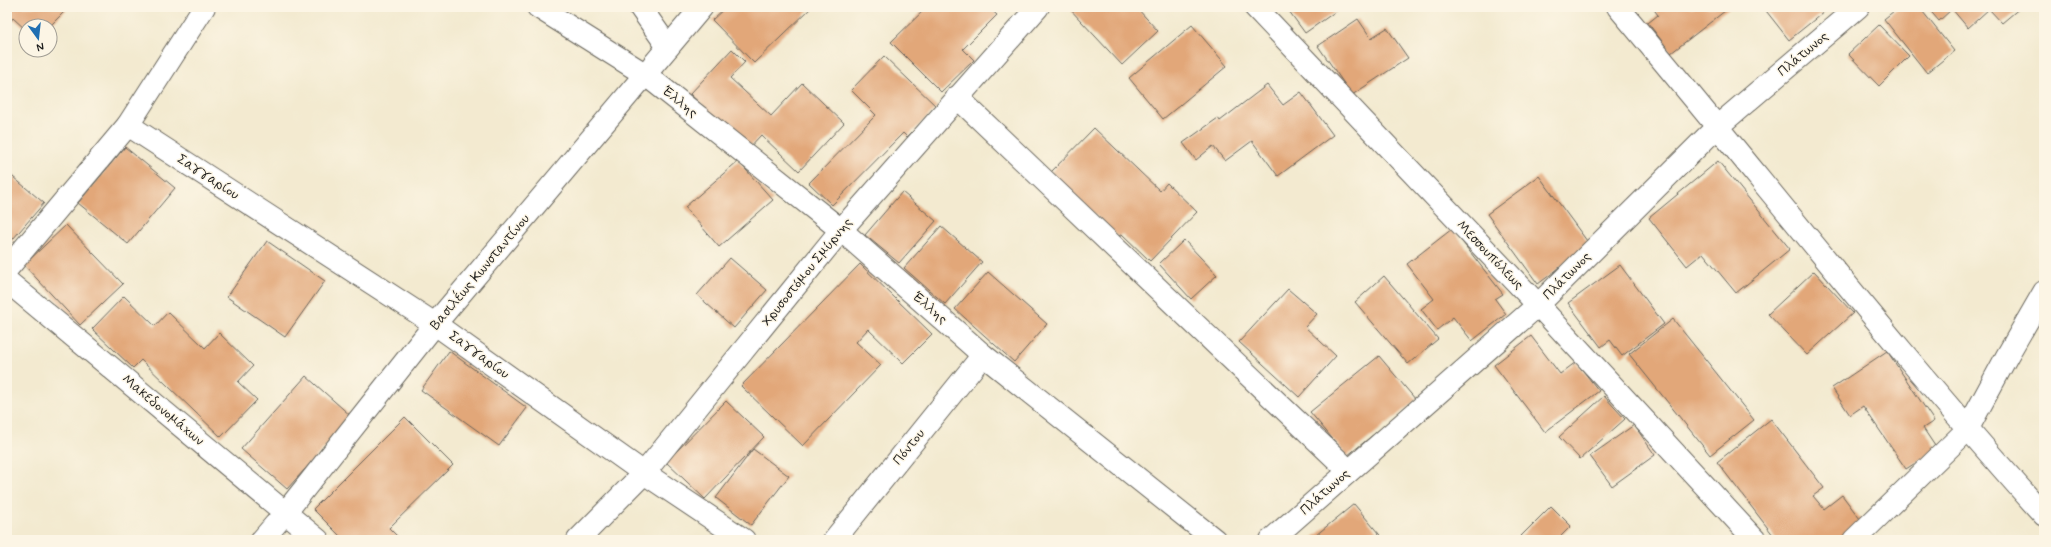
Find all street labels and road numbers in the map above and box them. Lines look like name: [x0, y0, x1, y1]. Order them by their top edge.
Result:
street label: Πλάτωνος: [1774, 27, 1832, 81]
street label: Έλλης: [659, 82, 701, 122]
street label: Σαγγαρίου: [173, 150, 243, 204]
street label: Βασιλέως Κωνσταντίνου: [425, 210, 534, 334]
street label: Χρυσοστόμου Σμύρνης: [758, 214, 856, 330]
street label: Μεσσουπόλεως: [1452, 217, 1528, 293]
street label: Πλάτωνος: [1539, 248, 1595, 304]
street label: Έλλης: [909, 288, 951, 328]
street label: Σαγγαρίου: [445, 327, 513, 383]
street label: Μακεδονομάχων: [118, 370, 208, 450]
street label: Πόντου: [889, 425, 929, 469]
street label: Πλάτωνος: [1296, 465, 1354, 519]

